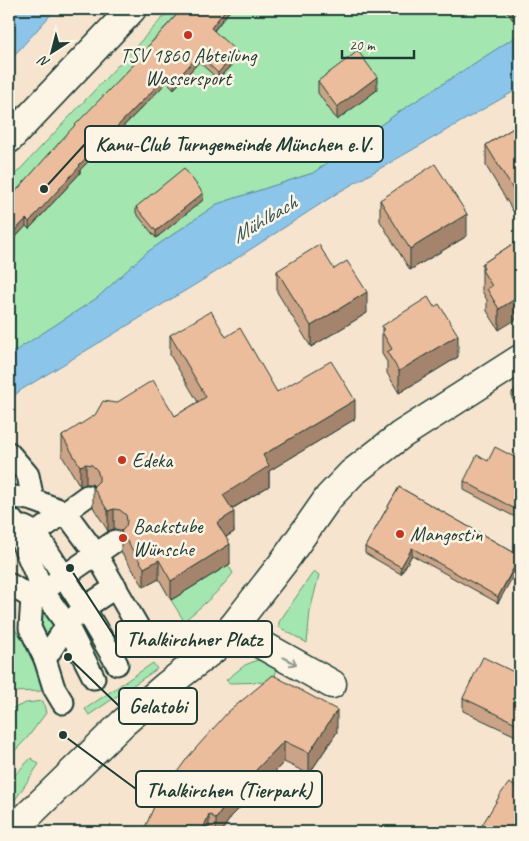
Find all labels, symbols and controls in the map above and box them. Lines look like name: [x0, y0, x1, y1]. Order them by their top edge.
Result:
north arrow: [28, 28, 78, 78]
scale bar: [342, 28, 414, 60]
marker: TSV 1860 Abteilung Wassersport: [182, 29, 194, 41]
text: 20 m: [349, 36, 376, 55]
place label: TSV 1860 Abteilung Wassersport: [120, 43, 258, 91]
text: N: [34, 51, 53, 72]
callout: Kanu-Club Turngemeinde München e.V.: [85, 126, 383, 162]
text: Kanu-Club Turngemeinde München e.V.: [95, 131, 374, 157]
water label: Mühlbach: [227, 189, 303, 249]
place label: Edeka: [132, 448, 174, 473]
marker: Edeka: [116, 454, 128, 466]
place label: Backstube Wünsche: [133, 514, 204, 562]
place label: Mangostin: [410, 522, 483, 547]
marker: Mangostin: [394, 528, 406, 540]
marker: Backstube Wünsche: [117, 532, 129, 544]
callout: Thalkirchner Platz: [116, 621, 272, 657]
text: Thalkirchner Platz: [126, 626, 264, 652]
one-way arrow: [283, 656, 298, 666]
callout: Gelatobi: [119, 688, 197, 724]
text: Gelatobi: [129, 693, 190, 719]
callout: Thalkirchen (Tierpark): [136, 771, 322, 807]
text: Thalkirchen (Tierpark): [146, 777, 314, 803]

